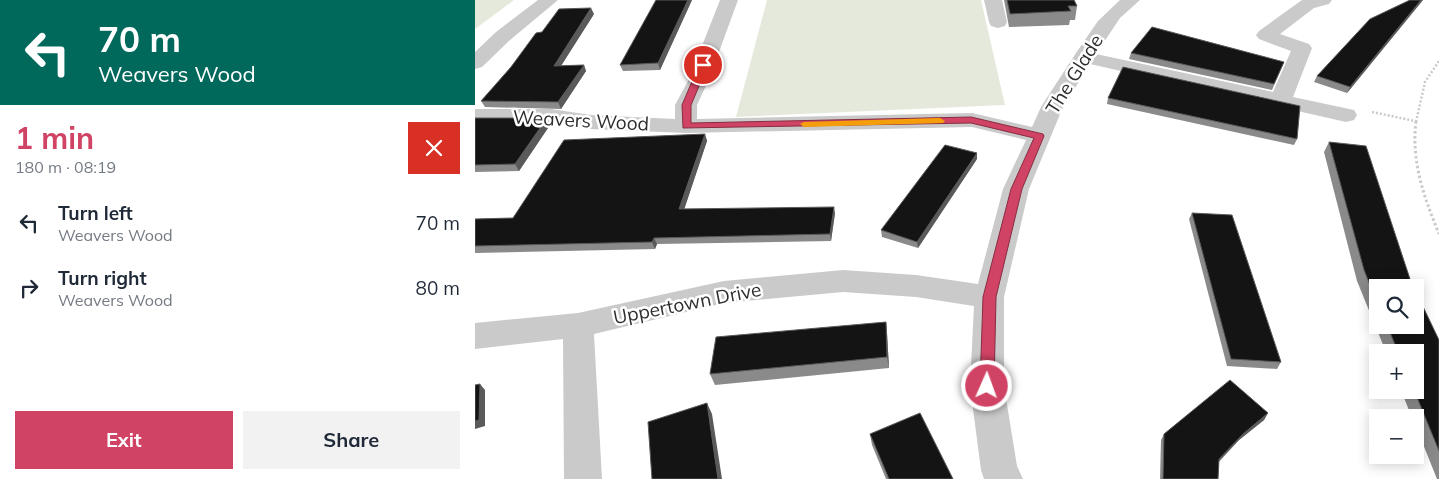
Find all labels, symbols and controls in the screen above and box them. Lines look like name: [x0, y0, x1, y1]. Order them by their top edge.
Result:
text: 70 m: [98, 17, 181, 61]
icon: left: [15, 20, 80, 85]
street label: The Glade: [1040, 30, 1108, 118]
pin: [682, 44, 724, 86]
icon: arrive: [689, 51, 717, 79]
text: Weavers Wood: [98, 60, 256, 88]
street label: Weavers Wood: [512, 104, 650, 136]
text: 1 min: [15, 119, 94, 157]
button: close: [408, 122, 460, 174]
text: 180 m · 08:19: [15, 157, 116, 177]
text: Turn left: [58, 201, 133, 225]
icon: left: [15, 209, 43, 237]
text: 70 m: [416, 211, 460, 235]
text: Weavers Wood: [58, 225, 173, 245]
text: Turn right: [58, 266, 147, 290]
icon: right: [15, 274, 43, 302]
text: 80 m: [416, 276, 460, 300]
street label: Uppertown Drive: [611, 277, 763, 329]
map controls: [1369, 279, 1424, 464]
button: search: [1369, 279, 1424, 334]
text: Weavers Wood: [58, 290, 173, 310]
button: +: [1369, 344, 1424, 399]
position arrow: [960, 359, 1012, 411]
button: −: [1369, 409, 1424, 464]
button: Exit: [15, 411, 233, 469]
button: Share: [243, 411, 460, 469]

